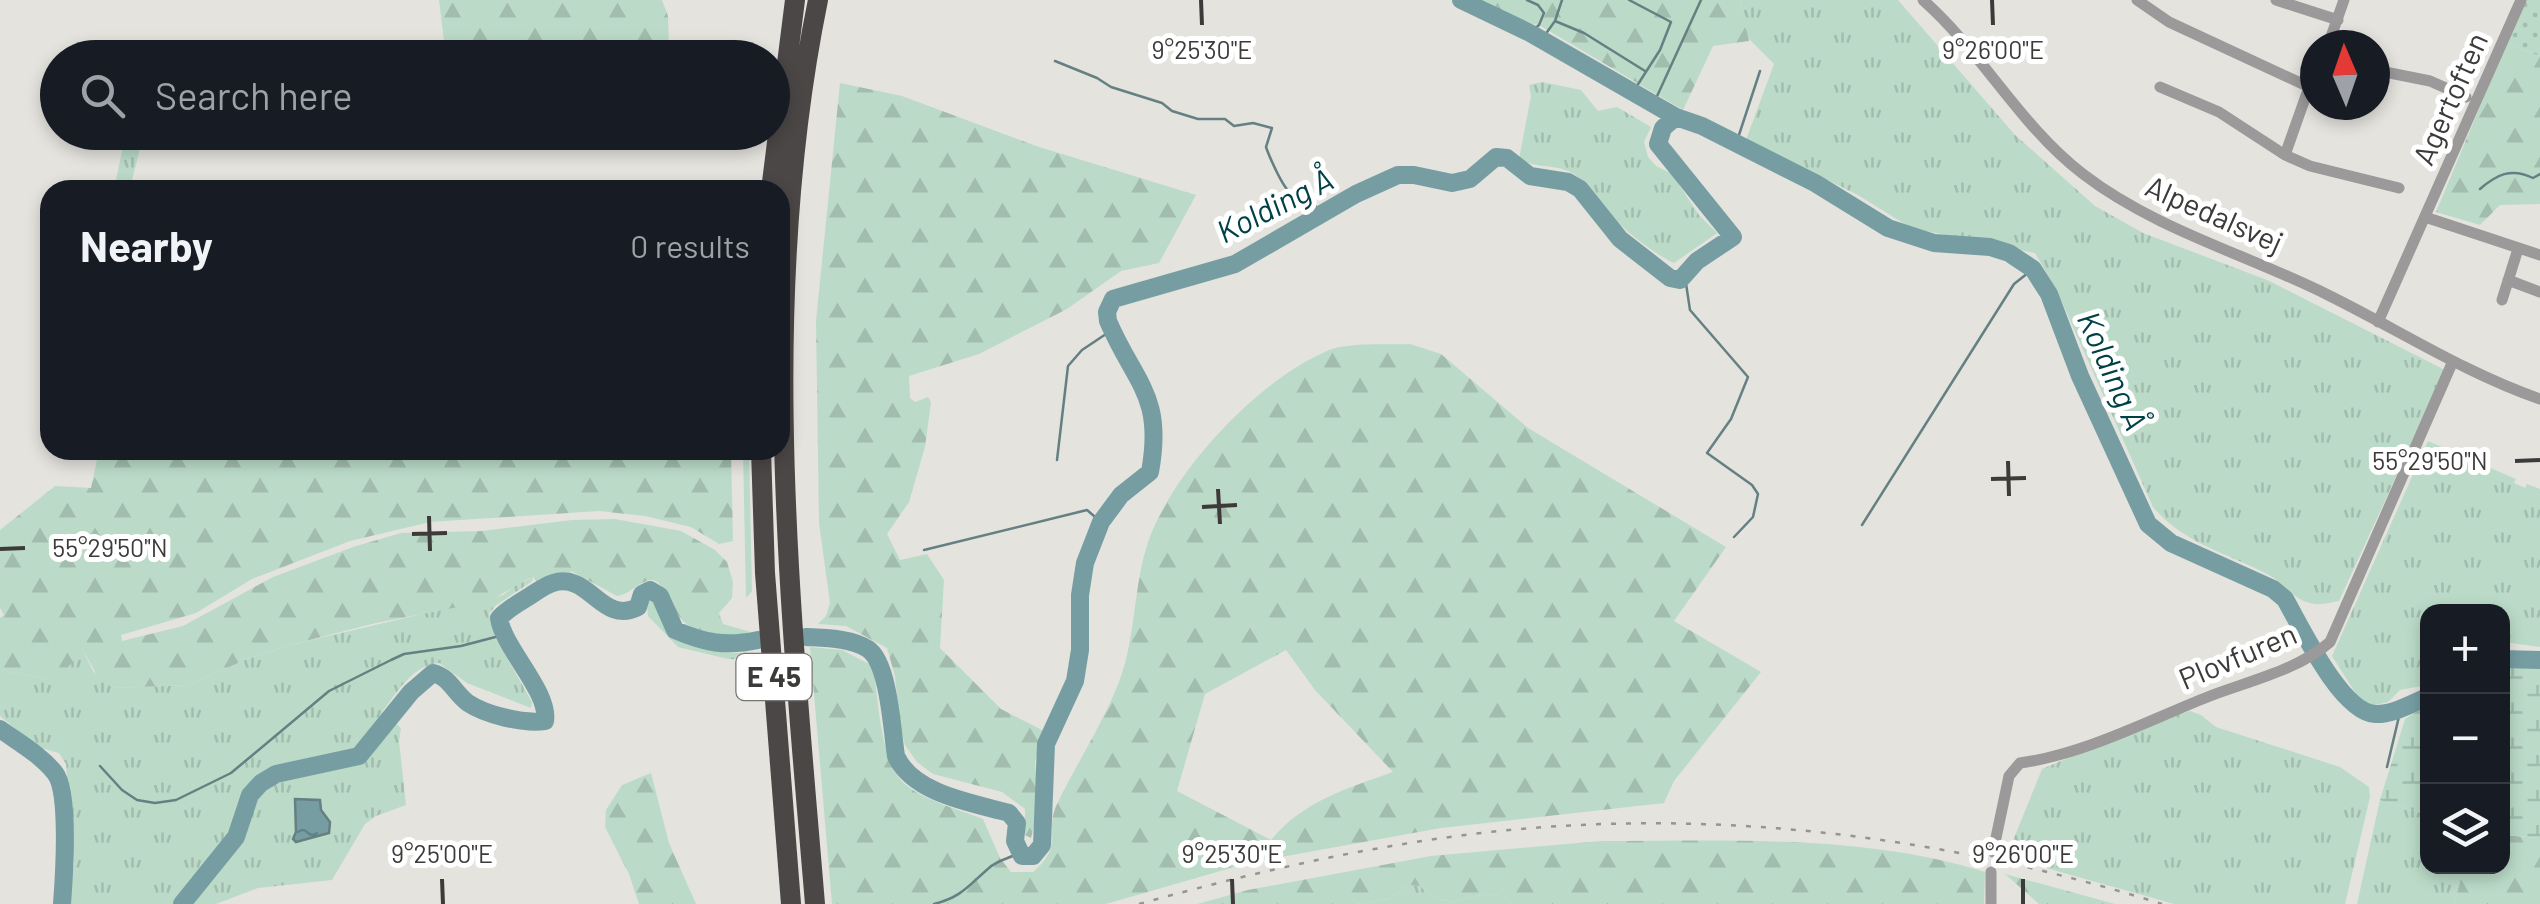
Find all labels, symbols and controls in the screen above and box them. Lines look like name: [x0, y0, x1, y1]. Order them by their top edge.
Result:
street label: Agertoften: [2404, 26, 2494, 170]
north arrow: [2300, 30, 2390, 120]
text: 9°25'30"E: [1152, 34, 1252, 64]
text: 9°26'00"E: [1942, 34, 2044, 64]
search box: [40, 40, 790, 150]
icon: search: [75, 68, 130, 123]
text: Search here: [155, 72, 353, 118]
water label: Kolding Å: [1209, 159, 1339, 250]
street label: Alpedalsvej: [2141, 167, 2289, 259]
text: Nearby: [80, 220, 213, 270]
text: 0 results: [630, 226, 750, 264]
water label: Kolding Å: [2071, 305, 2157, 435]
text: 55°29'50"N: [2372, 445, 2488, 475]
text: 55°29'50"N: [52, 532, 168, 562]
map controls: [2420, 604, 2510, 874]
button: +: [2420, 604, 2510, 694]
street label: Plovfuren: [2173, 614, 2301, 696]
road number: E 45: [736, 654, 812, 700]
button: −: [2420, 694, 2510, 784]
button: layers: [2420, 784, 2510, 874]
text: 9°25'00"E: [391, 838, 493, 868]
text: 9°25'30"E: [1182, 838, 1282, 868]
text: 9°26'00"E: [1972, 838, 2074, 868]

